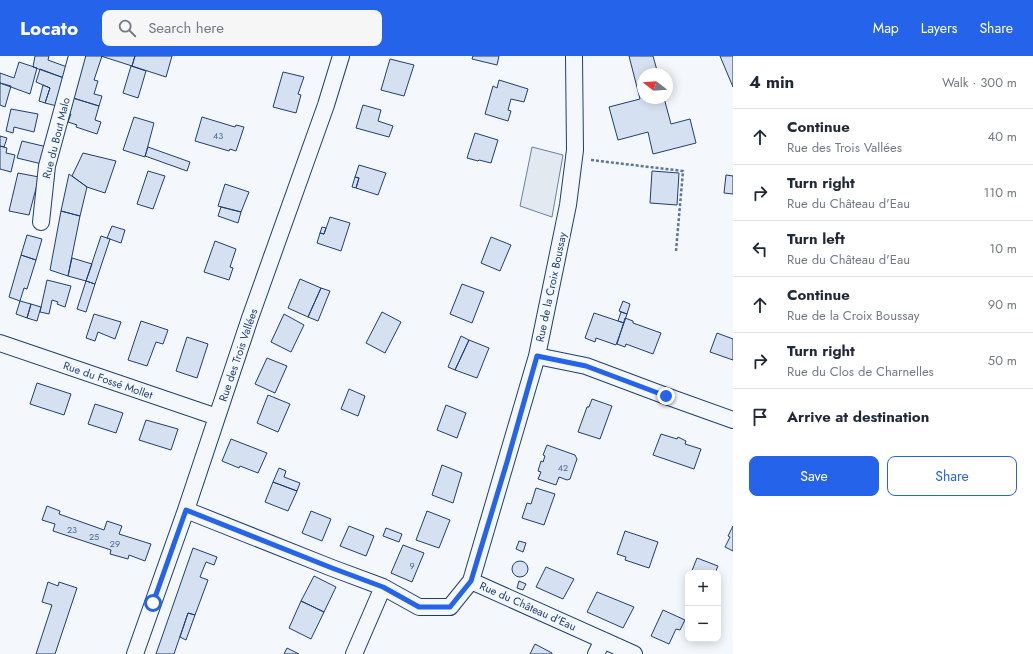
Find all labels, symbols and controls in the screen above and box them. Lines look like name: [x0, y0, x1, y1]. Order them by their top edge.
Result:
search box: [102, 10, 382, 46]
text: Locato: [20, 15, 78, 42]
icon: search: [116, 17, 138, 39]
text: Search here: [148, 17, 224, 39]
text: Map: [873, 18, 899, 38]
text: Layers: [921, 18, 957, 38]
text: Share: [979, 18, 1013, 38]
north arrow: [637, 68, 673, 104]
text: 4 min: [749, 70, 794, 94]
text: Walk · 300 m: [942, 73, 1017, 92]
street label: Rue du Bout Malo: [38, 96, 74, 180]
text: Continue: [787, 116, 850, 138]
icon: ahead: [749, 126, 771, 148]
text: 40 m: [988, 127, 1017, 146]
house number: 43: [213, 129, 223, 142]
text: Rue des Trois Vallées: [787, 138, 902, 157]
text: Turn right: [787, 172, 855, 194]
icon: right: [749, 182, 771, 204]
text: 110 m: [983, 183, 1017, 202]
text: Rue du Château d'Eau: [787, 194, 910, 213]
text: Turn left: [787, 228, 845, 250]
street label: Rue de la Croix Boussay: [532, 230, 571, 343]
icon: left: [749, 238, 771, 260]
text: 10 m: [989, 239, 1017, 258]
text: Rue du Château d'Eau: [787, 250, 910, 269]
text: Continue: [787, 284, 850, 306]
icon: ahead: [749, 294, 771, 316]
text: 90 m: [988, 295, 1017, 314]
street label: Rue des Trois Vallées: [215, 306, 262, 404]
text: Rue de la Croix Boussay: [787, 306, 919, 325]
text: Turn right: [787, 340, 855, 362]
icon: right: [749, 350, 771, 372]
text: 50 m: [988, 351, 1017, 370]
street label: Rue du Fossé Mollet: [61, 357, 155, 403]
text: Rue du Clos de Charnelles: [787, 362, 934, 381]
route end: [657, 387, 675, 405]
icon: arrive: [749, 406, 771, 428]
text: Arrive at destination: [787, 406, 929, 428]
button: Save: [749, 456, 879, 496]
button: Share: [887, 456, 1017, 496]
house number: 42: [558, 461, 568, 474]
house number: 23: [67, 523, 77, 536]
house number: 25: [89, 530, 99, 543]
house number: 29: [110, 537, 120, 550]
house number: 9: [409, 559, 415, 572]
map controls: [685, 570, 721, 642]
button: +: [685, 570, 721, 606]
street label: Rue du Château d'Eau: [477, 578, 579, 634]
route start: [144, 594, 162, 612]
button: −: [685, 606, 721, 642]

